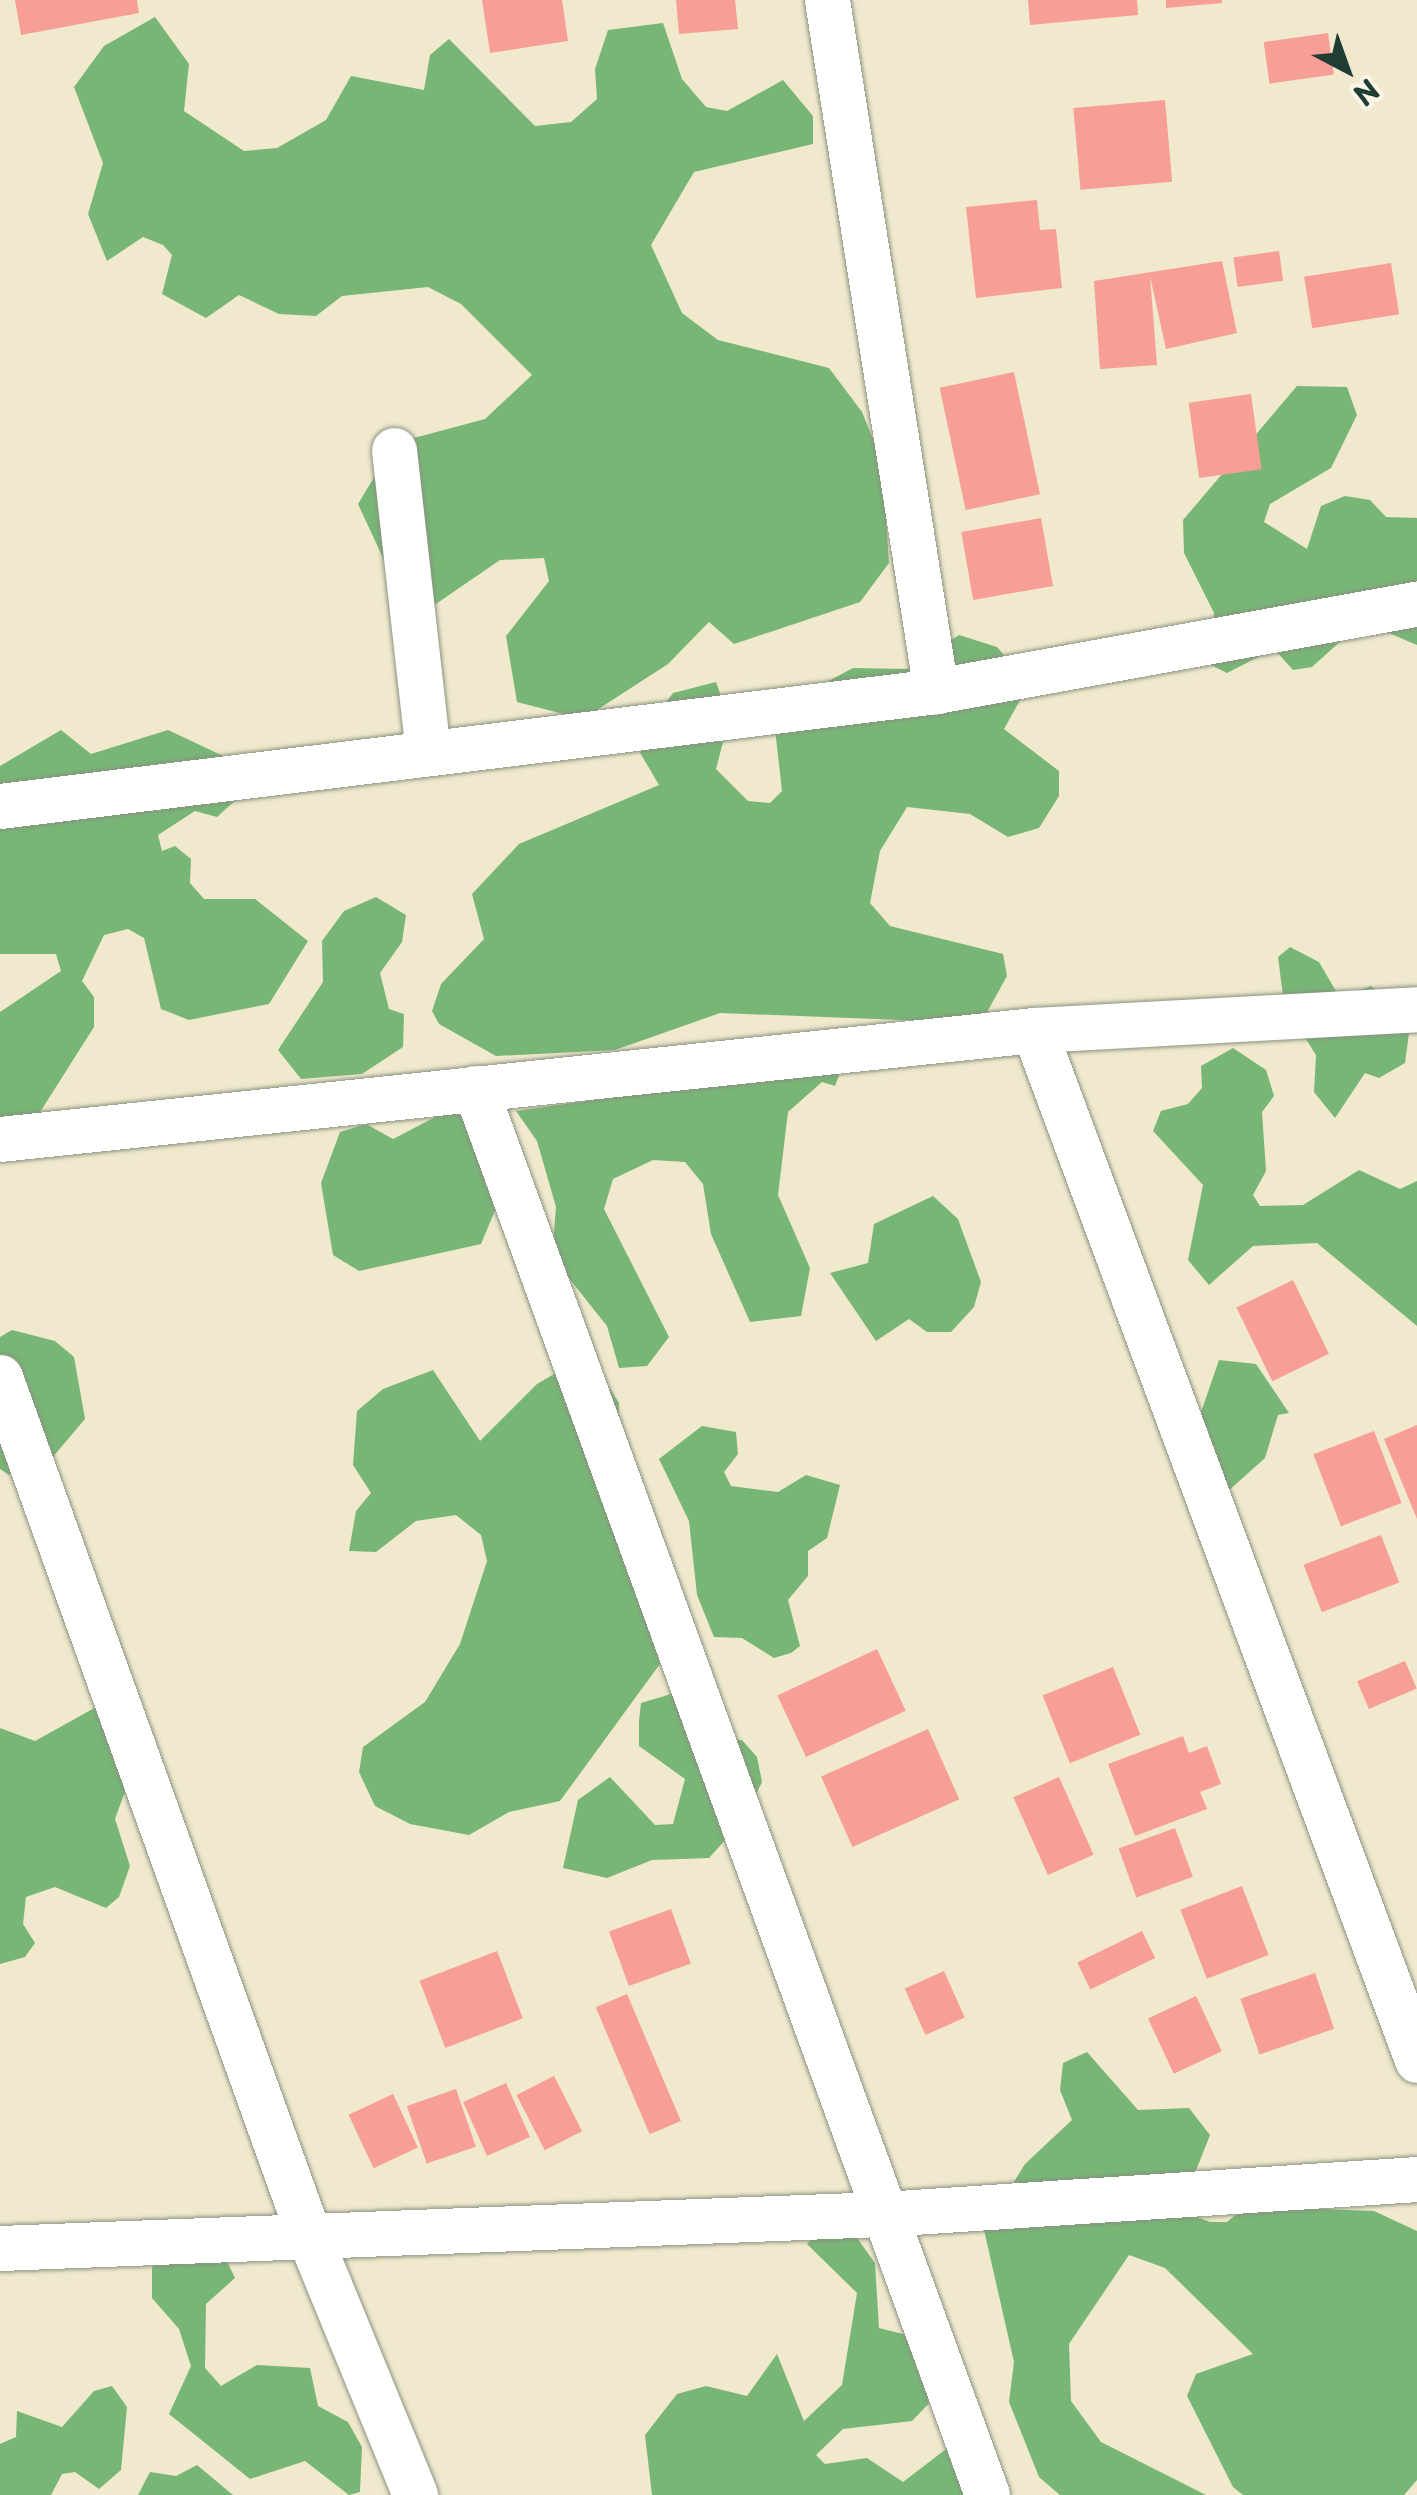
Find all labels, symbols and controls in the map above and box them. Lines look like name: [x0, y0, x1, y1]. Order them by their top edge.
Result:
north arrow: [1297, 20, 1397, 120]
text: N: [1345, 70, 1389, 117]

